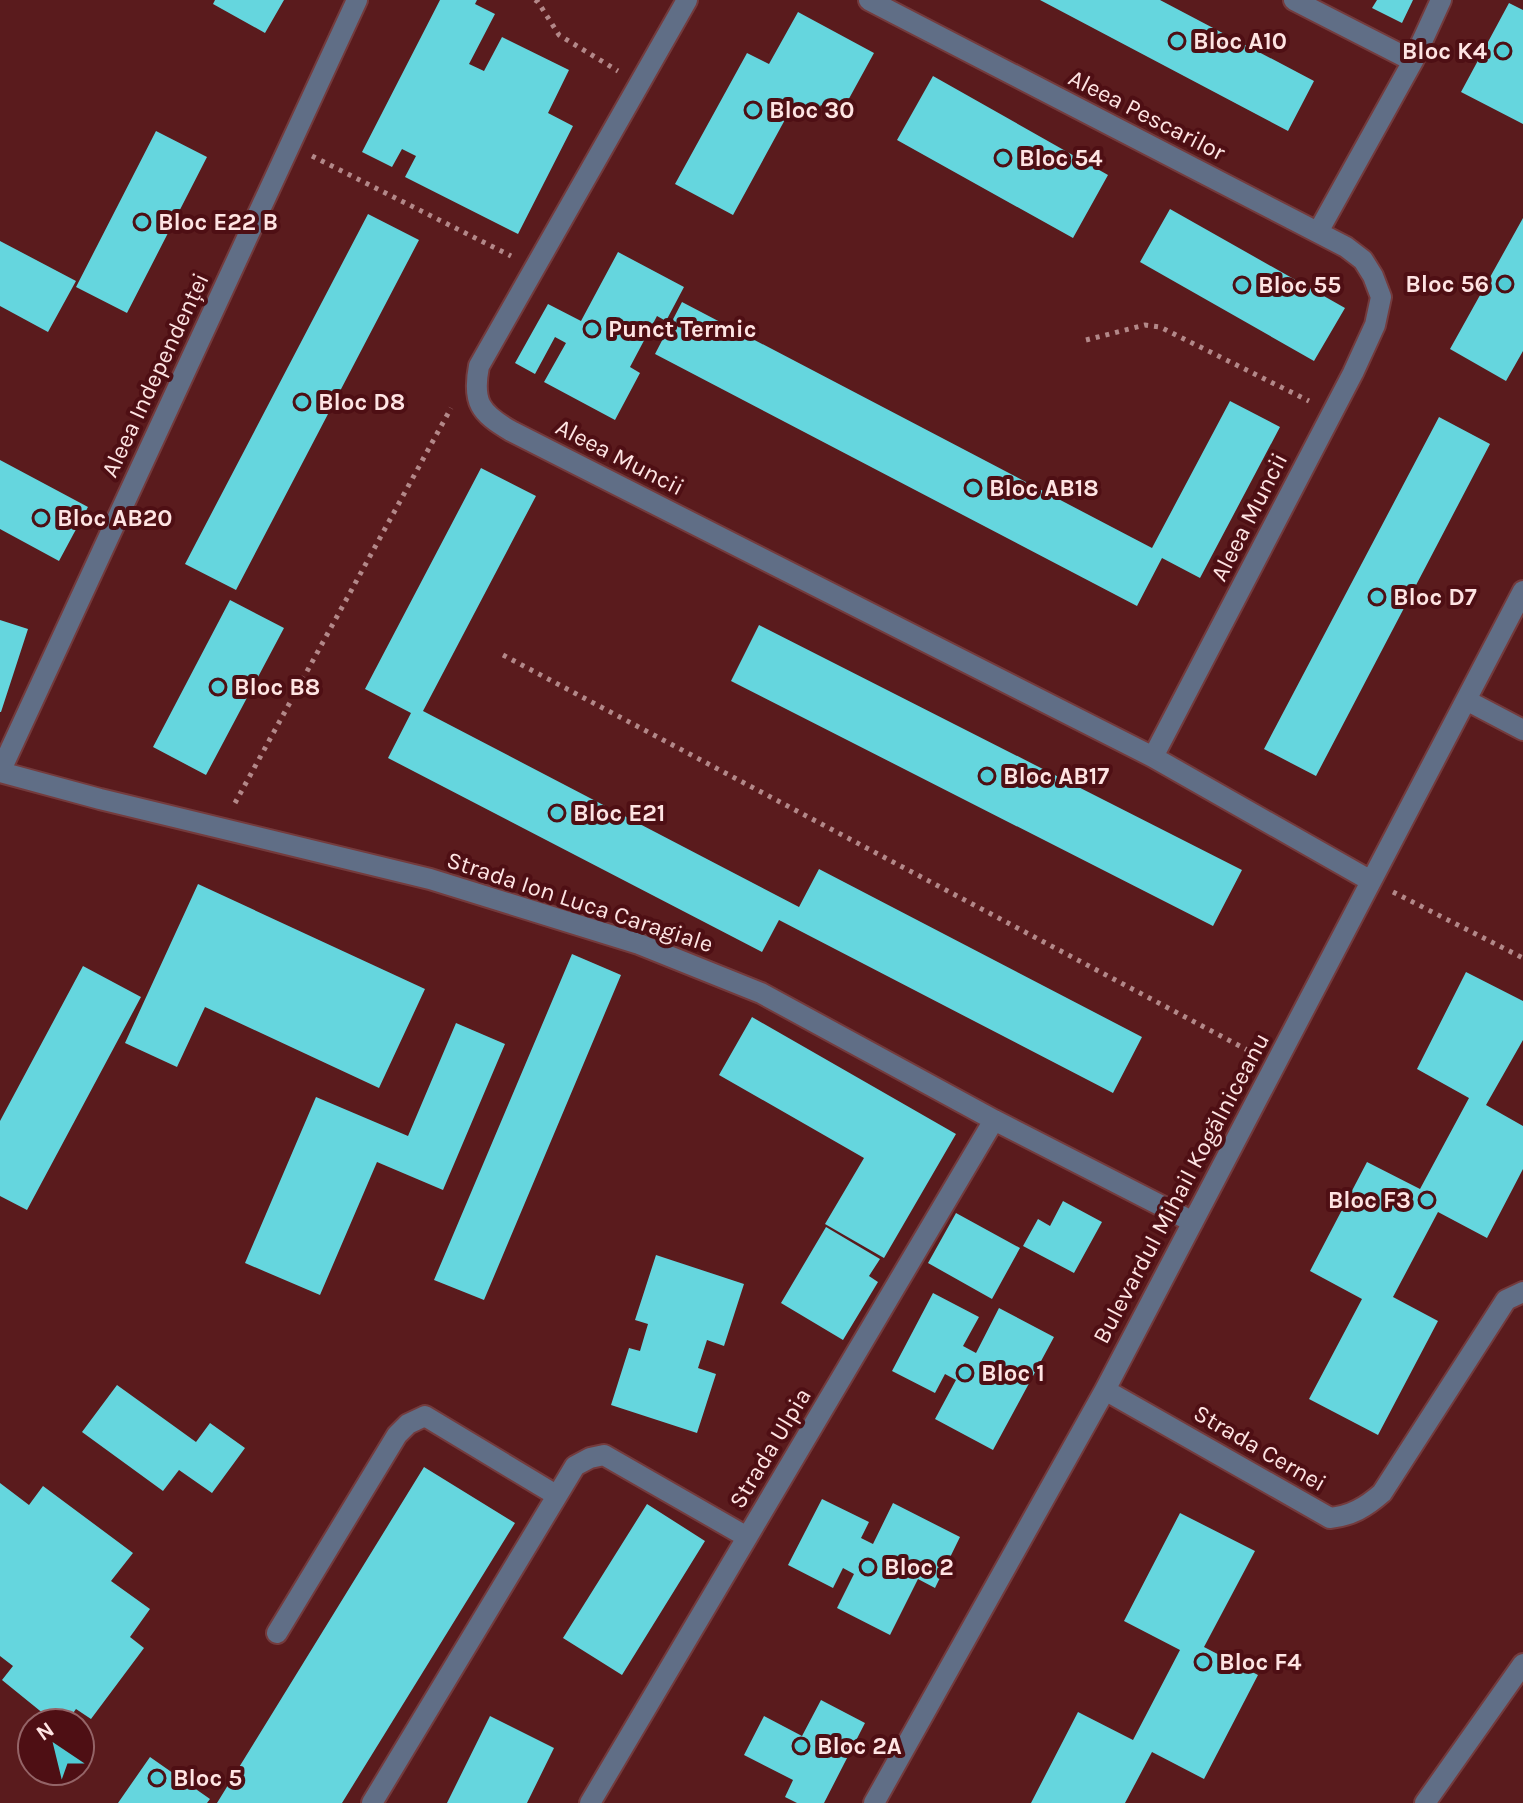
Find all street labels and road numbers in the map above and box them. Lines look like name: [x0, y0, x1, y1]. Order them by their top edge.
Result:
street label: Aleea Pescarilor: [1064, 63, 1230, 167]
street label: Aleea Independenței: [95, 268, 215, 482]
street label: Aleea Muncii: [551, 413, 689, 501]
street label: Aleea Muncii: [1205, 448, 1293, 586]
street label: Strada Ion Luca Caragiale: [443, 846, 717, 958]
street label: Bulevardul Mihail Kogălniceanu: [1087, 1028, 1275, 1348]
street label: Strada Ulpia: [723, 1383, 817, 1513]
street label: Strada Cernei: [1189, 1399, 1331, 1497]

